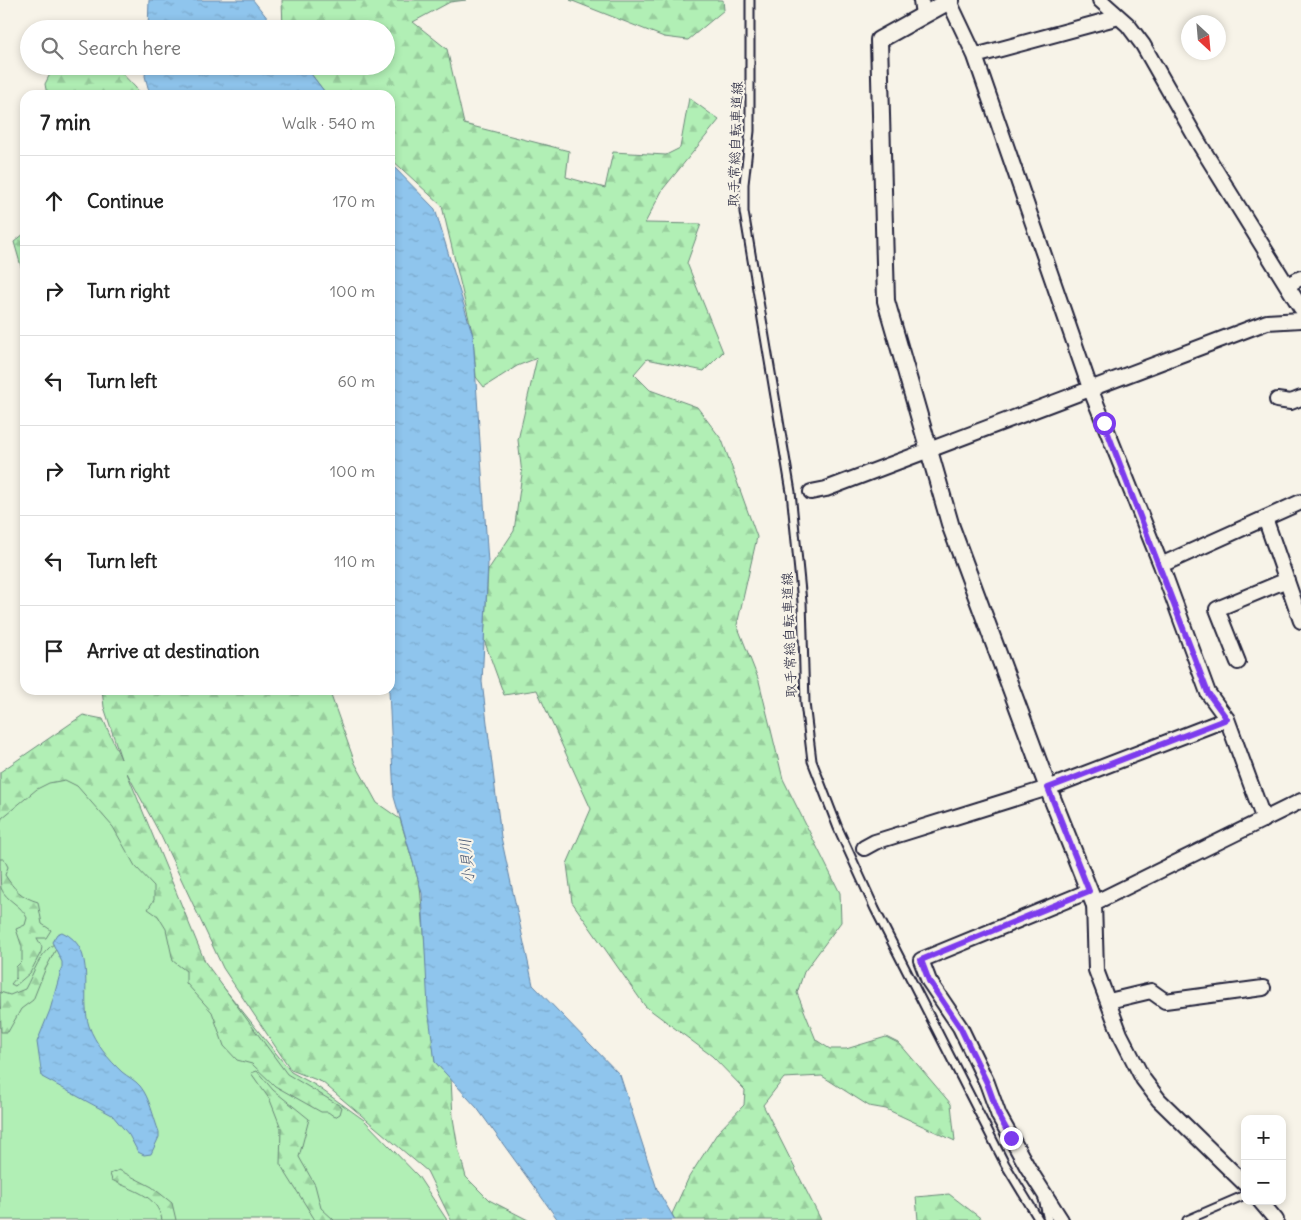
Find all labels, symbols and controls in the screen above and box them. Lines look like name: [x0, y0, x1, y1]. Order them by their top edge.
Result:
north arrow: [1181, 15, 1226, 60]
search box: [20, 20, 395, 75]
icon: search: [38, 34, 66, 62]
text: Search here: [78, 36, 181, 60]
street label: 取手常総自転車道線: [724, 81, 746, 207]
text: 7 min: [40, 109, 91, 136]
text: Walk · 540 m: [282, 113, 375, 133]
icon: ahead: [40, 187, 68, 215]
text: Continue: [87, 189, 164, 213]
text: 170 m: [332, 191, 375, 211]
icon: right: [40, 277, 68, 305]
text: Turn right: [87, 279, 170, 303]
text: 100 m: [330, 281, 375, 301]
icon: left: [40, 367, 68, 395]
text: Turn left: [87, 369, 157, 393]
text: 60 m: [337, 371, 375, 391]
route start: [1093, 412, 1116, 435]
icon: right: [40, 457, 68, 485]
text: Turn right: [87, 459, 170, 483]
text: 100 m: [330, 461, 375, 481]
icon: left: [40, 547, 68, 575]
text: Turn left: [87, 549, 157, 573]
text: 110 m: [334, 551, 375, 571]
street label: 取手常総自転車道線: [778, 572, 800, 698]
icon: arrive: [40, 637, 68, 665]
text: Arrive at destination: [87, 639, 260, 663]
water label: 小貝川: [455, 838, 478, 884]
map controls: [1241, 1115, 1286, 1205]
button: +: [1241, 1115, 1286, 1160]
route end: [1000, 1127, 1023, 1150]
button: −: [1241, 1160, 1286, 1205]

